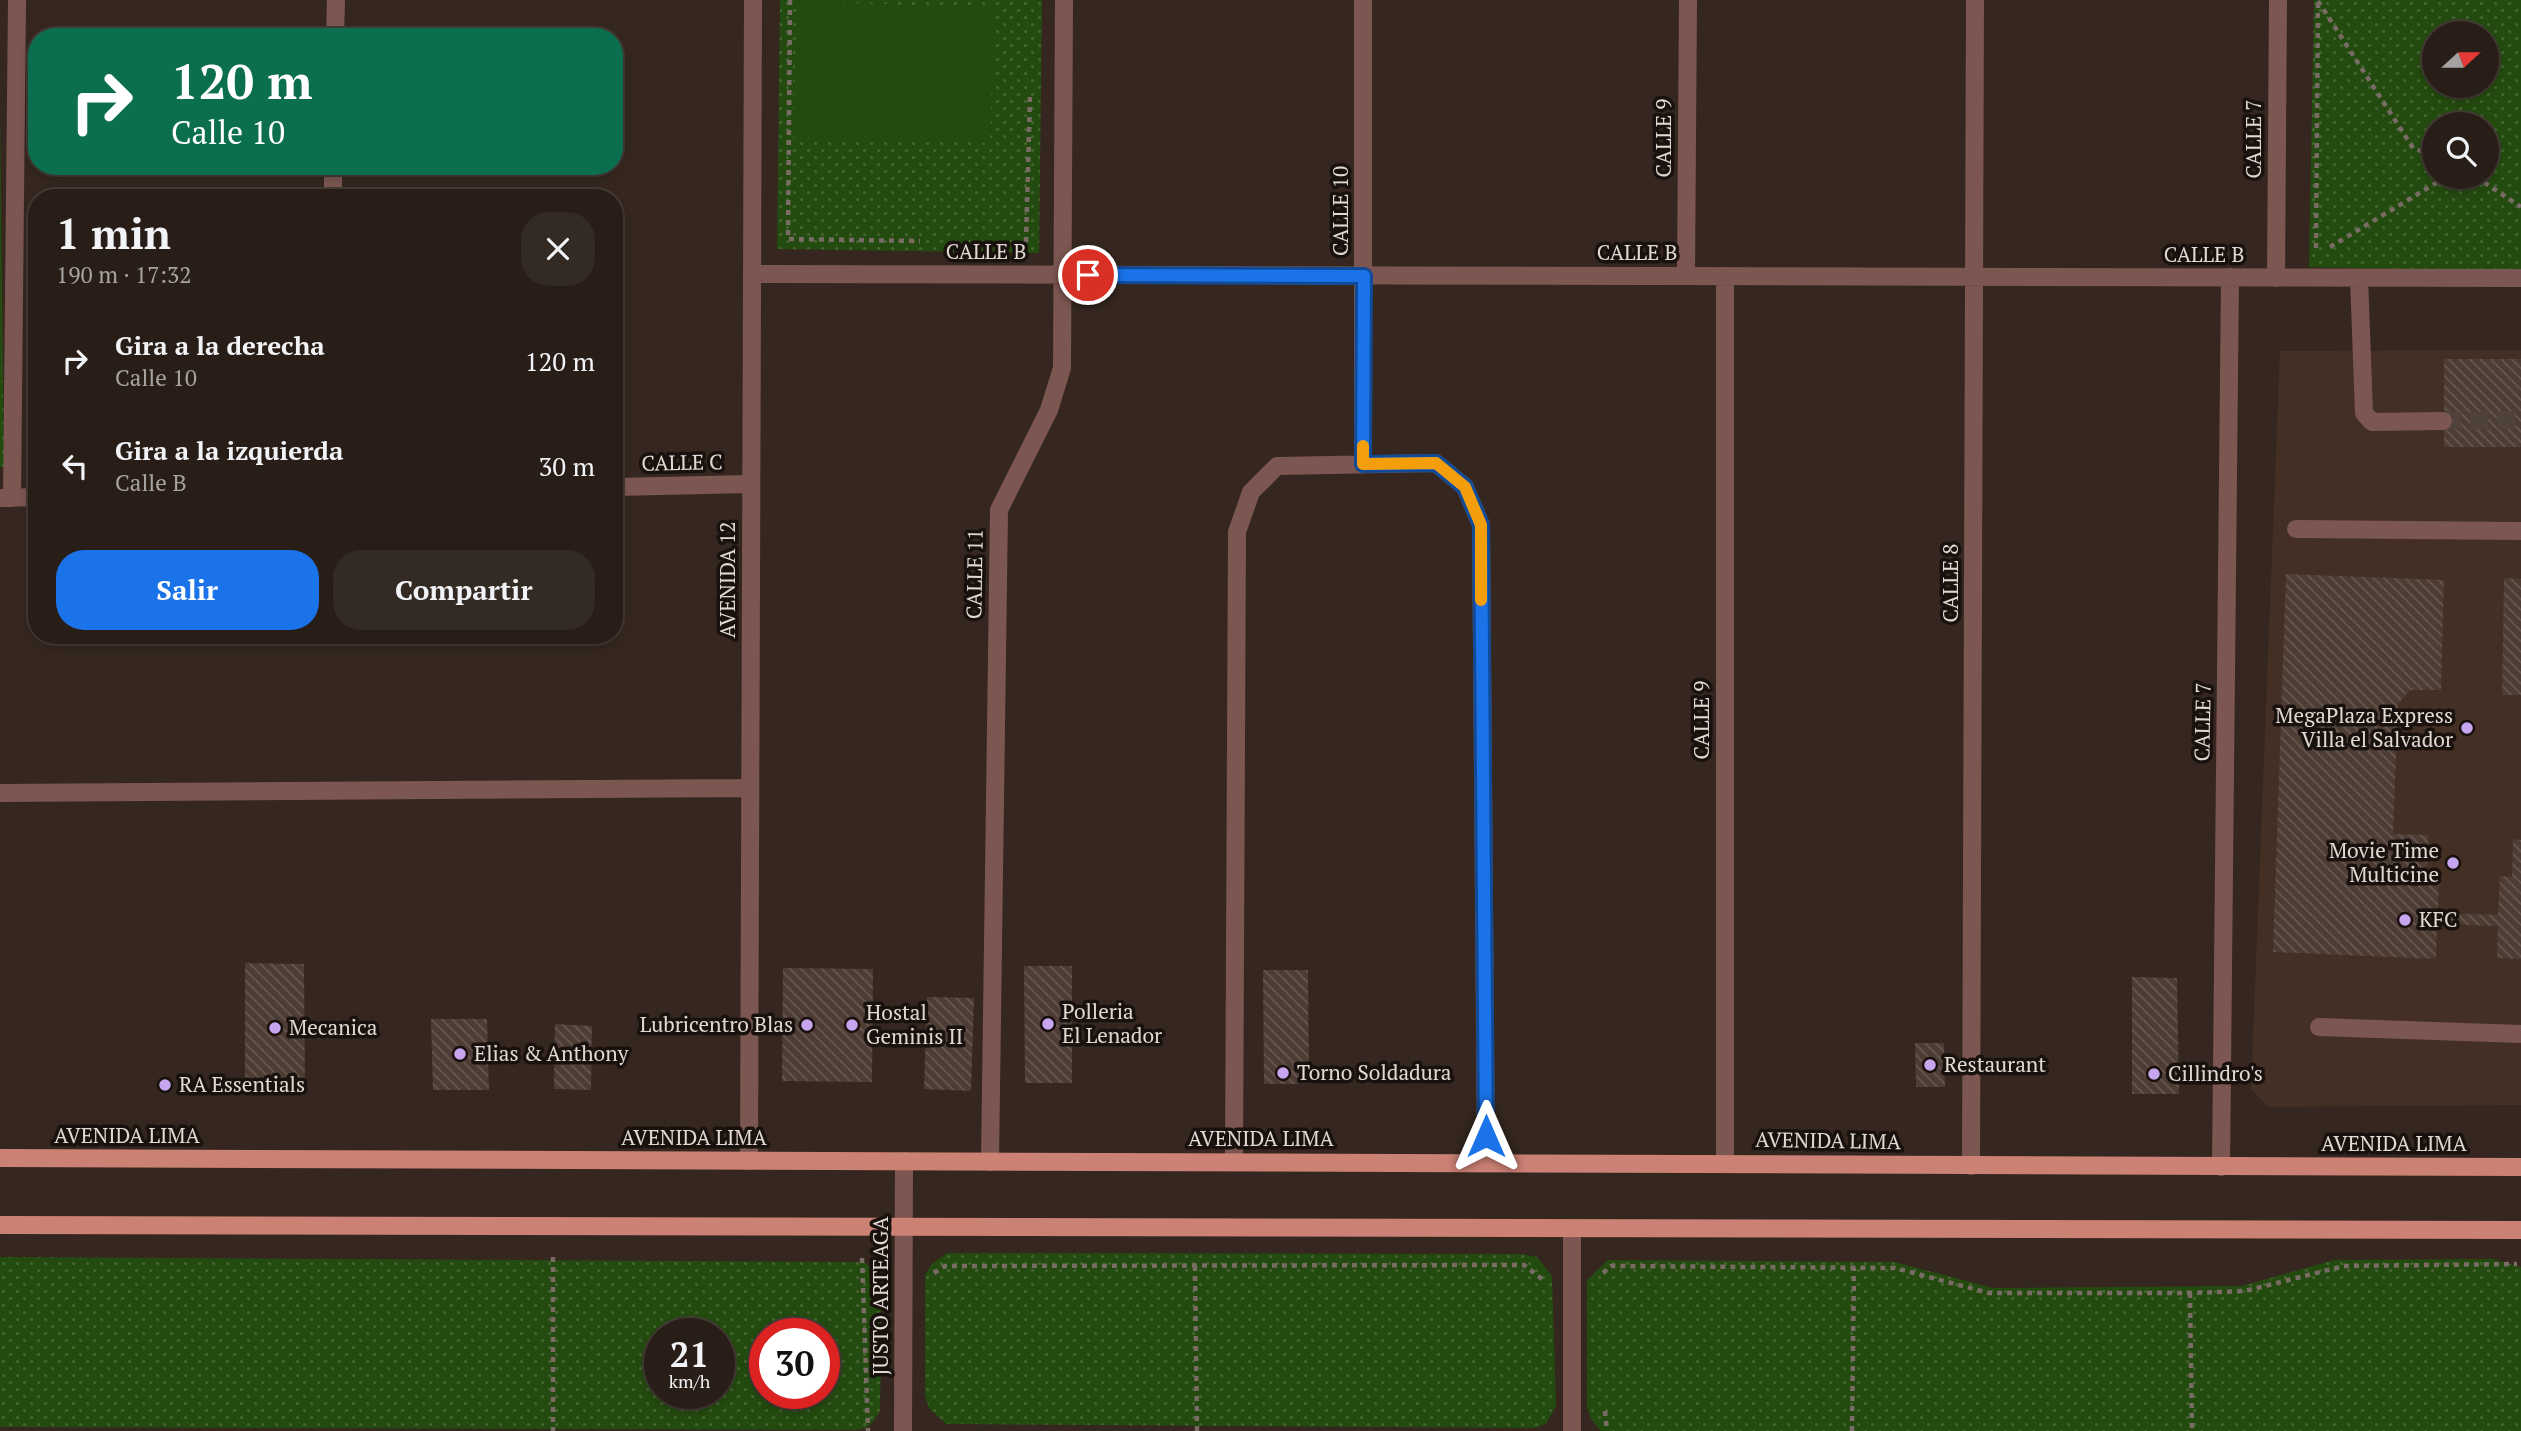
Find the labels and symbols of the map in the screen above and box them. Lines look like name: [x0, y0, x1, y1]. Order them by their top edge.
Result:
north arrow: [2422, 21, 2499, 98]
street label: CALLE 9: [1649, 99, 1677, 177]
street label: CALLE 7: [2239, 100, 2267, 178]
street label: CALLE 10: [1326, 166, 1354, 256]
street label: CALLE B: [946, 237, 1026, 265]
street label: CALLE B: [1597, 238, 1677, 266]
street label: CALLE B: [2164, 240, 2244, 268]
pin: [1058, 245, 1118, 305]
street label: CALLE C: [641, 447, 723, 477]
street label: AVENIDA 12: [713, 522, 741, 638]
street label: CALLE 11: [959, 529, 989, 619]
street label: CALLE 8: [1936, 544, 1964, 622]
street label: CALLE 9: [1687, 681, 1715, 759]
street label: CALLE 7: [2187, 682, 2217, 762]
place label: MegaPlaza Express Villa el Salvador: [2275, 701, 2453, 753]
marker: MegaPlaza Express Villa el Salvador: [2459, 720, 2475, 736]
place label: Movie Time Multicine: [2329, 836, 2439, 888]
marker: Movie Time Multicine: [2445, 855, 2461, 871]
place label: KFC: [2419, 905, 2458, 933]
marker: KFC: [2397, 912, 2413, 928]
place label: Polleria El Lenador: [1062, 997, 1162, 1049]
place label: Hostal Geminis II: [866, 998, 963, 1050]
place label: Lubricentro Blas: [640, 1010, 793, 1038]
place label: Mecanica: [289, 1013, 378, 1041]
marker: Polleria El Lenador: [1040, 1016, 1056, 1032]
marker: Lubricentro Blas: [799, 1017, 815, 1033]
marker: Hostal Geminis II: [844, 1017, 860, 1033]
marker: Mecanica: [267, 1020, 283, 1036]
place label: Elias & Anthony: [474, 1039, 629, 1067]
marker: Elias & Anthony: [452, 1046, 468, 1062]
place label: Restaurant: [1944, 1050, 2046, 1078]
marker: Restaurant: [1922, 1057, 1938, 1073]
place label: Torno Soldadura: [1297, 1058, 1452, 1086]
place label: Cillindro's: [2168, 1059, 2263, 1087]
marker: Torno Soldadura: [1275, 1065, 1291, 1081]
marker: Cillindro's: [2146, 1066, 2162, 1082]
place label: RA Essentials: [179, 1070, 305, 1098]
marker: RA Essentials: [157, 1077, 173, 1093]
position arrow: [1449, 1099, 1523, 1173]
street label: AVENIDA LIMA: [54, 1121, 201, 1149]
street label: AVENIDA LIMA: [621, 1123, 768, 1151]
street label: AVENIDA LIMA: [1188, 1124, 1335, 1152]
street label: AVENIDA LIMA: [1755, 1125, 1902, 1155]
street label: AVENIDA LIMA: [2321, 1129, 2468, 1157]
street label: JUSTO ARTEAGA: [866, 1216, 894, 1376]
speed limit sign: 30: [749, 1318, 840, 1409]

